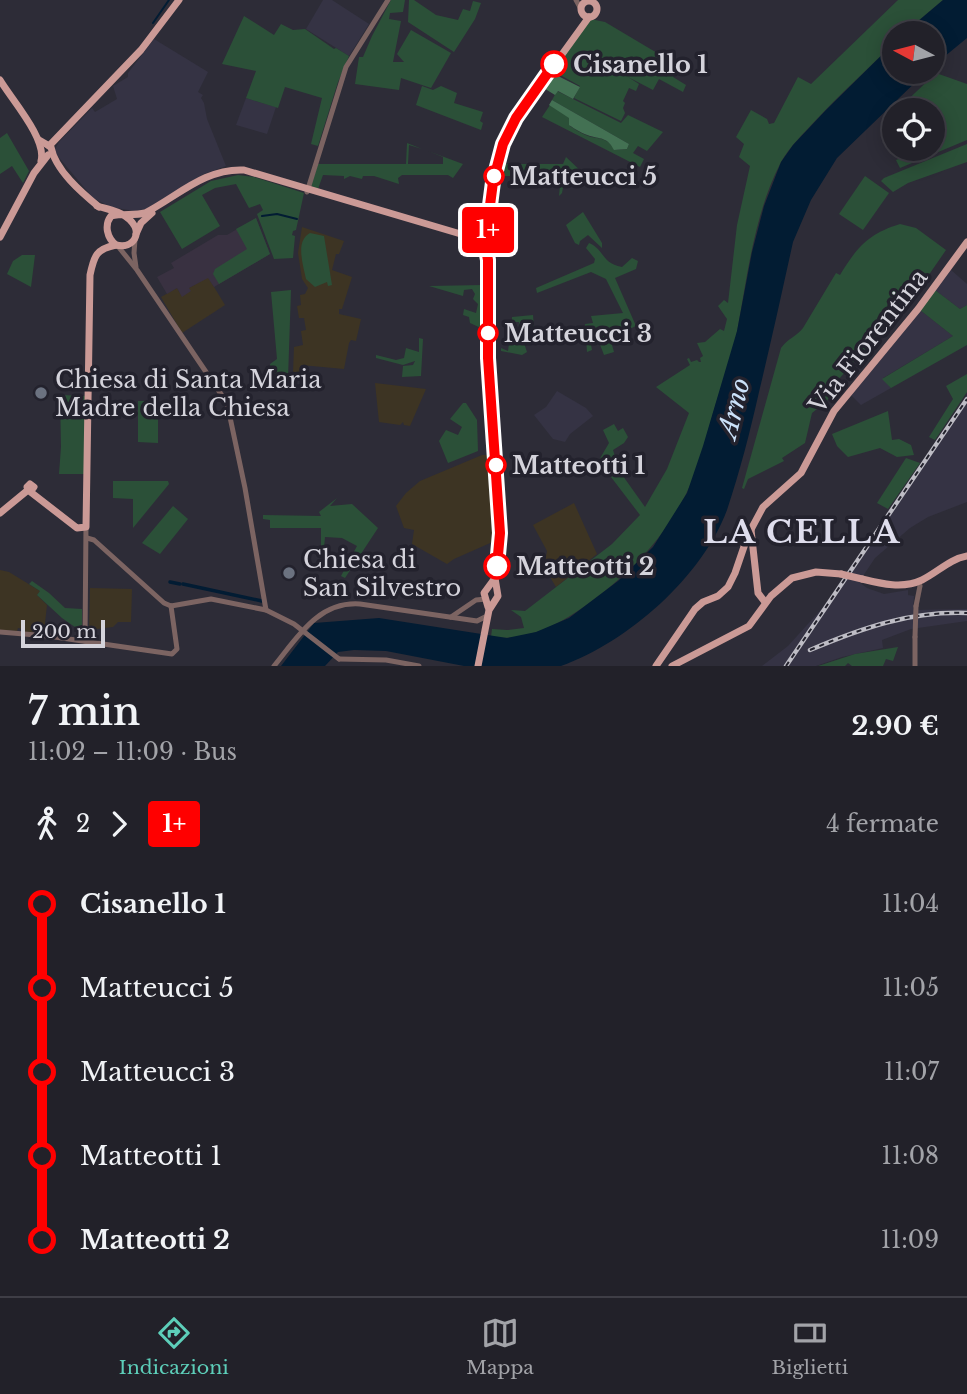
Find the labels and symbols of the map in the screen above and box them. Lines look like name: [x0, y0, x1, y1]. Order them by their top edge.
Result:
north arrow: [882, 21, 945, 84]
place label: Cisanello 1: [573, 50, 708, 79]
marker: Cisanello 1: [541, 51, 567, 77]
place label: Matteucci 5: [510, 162, 657, 191]
marker: Matteucci 5: [484, 166, 504, 186]
line badge: 1+: [456, 207, 520, 253]
street label: Via Fiorentina: [802, 262, 934, 420]
place label: Matteucci 3: [504, 319, 652, 348]
marker: Matteucci 3: [478, 323, 498, 343]
place label: Chiesa di Santa Maria Madre della Chiesa: [55, 365, 322, 422]
water label: Arno: [710, 375, 757, 444]
marker: Chiesa di Santa Maria Madre della Chiesa: [33, 385, 49, 401]
place label: Matteotti 1: [512, 451, 645, 480]
marker: Matteotti 1: [486, 455, 506, 475]
district label: LA CELLA: [703, 512, 901, 552]
place label: Chiesa di San Silvestro: [303, 545, 461, 602]
place label: Matteotti 2: [516, 552, 654, 581]
marker: Matteotti 2: [484, 553, 510, 579]
marker: Chiesa di San Silvestro: [281, 565, 297, 581]
scale bar: [21, 617, 105, 649]

